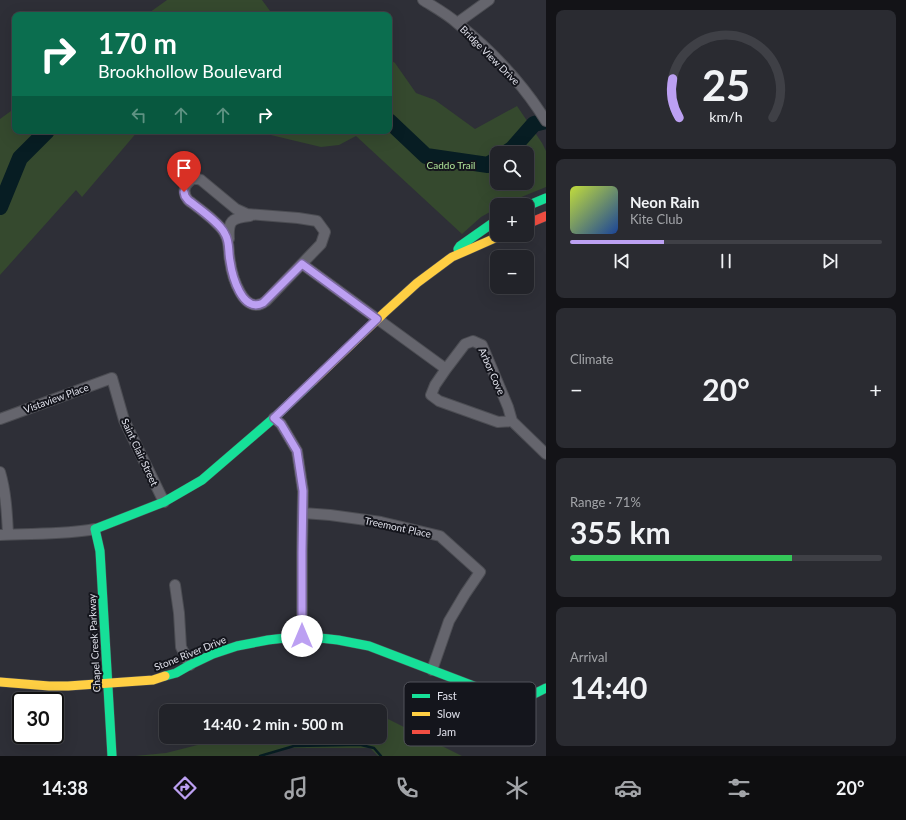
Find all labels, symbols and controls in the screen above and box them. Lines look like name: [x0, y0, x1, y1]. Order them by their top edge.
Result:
street label: Bridge View Drive: [458, 23, 522, 87]
text: 170 m: [98, 26, 177, 60]
icon: right: [32, 28, 84, 80]
text: 25: [702, 59, 750, 109]
text: Brookhollow Boulevard: [98, 60, 282, 82]
icon: left: [128, 104, 150, 126]
icon: ahead: [170, 104, 192, 126]
icon: ahead: [212, 104, 234, 126]
icon: right: [254, 104, 276, 126]
text: km/h: [709, 107, 743, 124]
map controls: [490, 146, 534, 294]
button: search: [490, 146, 534, 190]
pin: [167, 151, 201, 192]
icon: arrive: [173, 157, 195, 179]
park label: Caddo Trail: [427, 159, 475, 171]
text: Neon Rain: [630, 193, 699, 211]
button: +: [490, 198, 534, 242]
text: Kite Club: [630, 211, 683, 227]
button: −: [490, 250, 534, 294]
icon: previous: [611, 250, 633, 272]
icon: pause: [715, 250, 737, 272]
icon: next: [819, 250, 841, 272]
street label: Arbor Cove: [476, 346, 508, 396]
text: Climate: [570, 351, 613, 367]
text: 20°: [702, 371, 750, 407]
text: −: [570, 376, 583, 403]
text: +: [869, 376, 882, 403]
street label: Vistaview Place: [22, 381, 90, 415]
street label: Saint Clair Street: [119, 416, 161, 488]
text: Range · 71%: [570, 494, 641, 510]
street label: Treemont Place: [364, 514, 432, 540]
text: 355 km: [570, 514, 671, 550]
street label: Chapel Creek Parkway: [85, 593, 103, 693]
position arrow: [281, 615, 323, 657]
street label: Stone River Drive: [152, 633, 228, 673]
text: Arrival: [570, 649, 607, 665]
text: 14:40: [570, 669, 647, 705]
legend: [404, 682, 536, 746]
text: Fast: [437, 689, 457, 702]
speed limit sign: 30: [12, 692, 64, 744]
text: Slow: [437, 707, 461, 720]
text: 14:40 · 2 min · 500 m: [203, 715, 343, 733]
text: Jam: [437, 725, 456, 738]
icon: directions: [171, 774, 199, 802]
icon: music: [282, 774, 310, 802]
icon: phone: [393, 774, 421, 802]
icon: climate: [503, 774, 531, 802]
icon: car: [614, 774, 642, 802]
icon: filters: [725, 774, 753, 802]
text: 14:38: [41, 777, 88, 799]
text: 20°: [836, 777, 864, 799]

